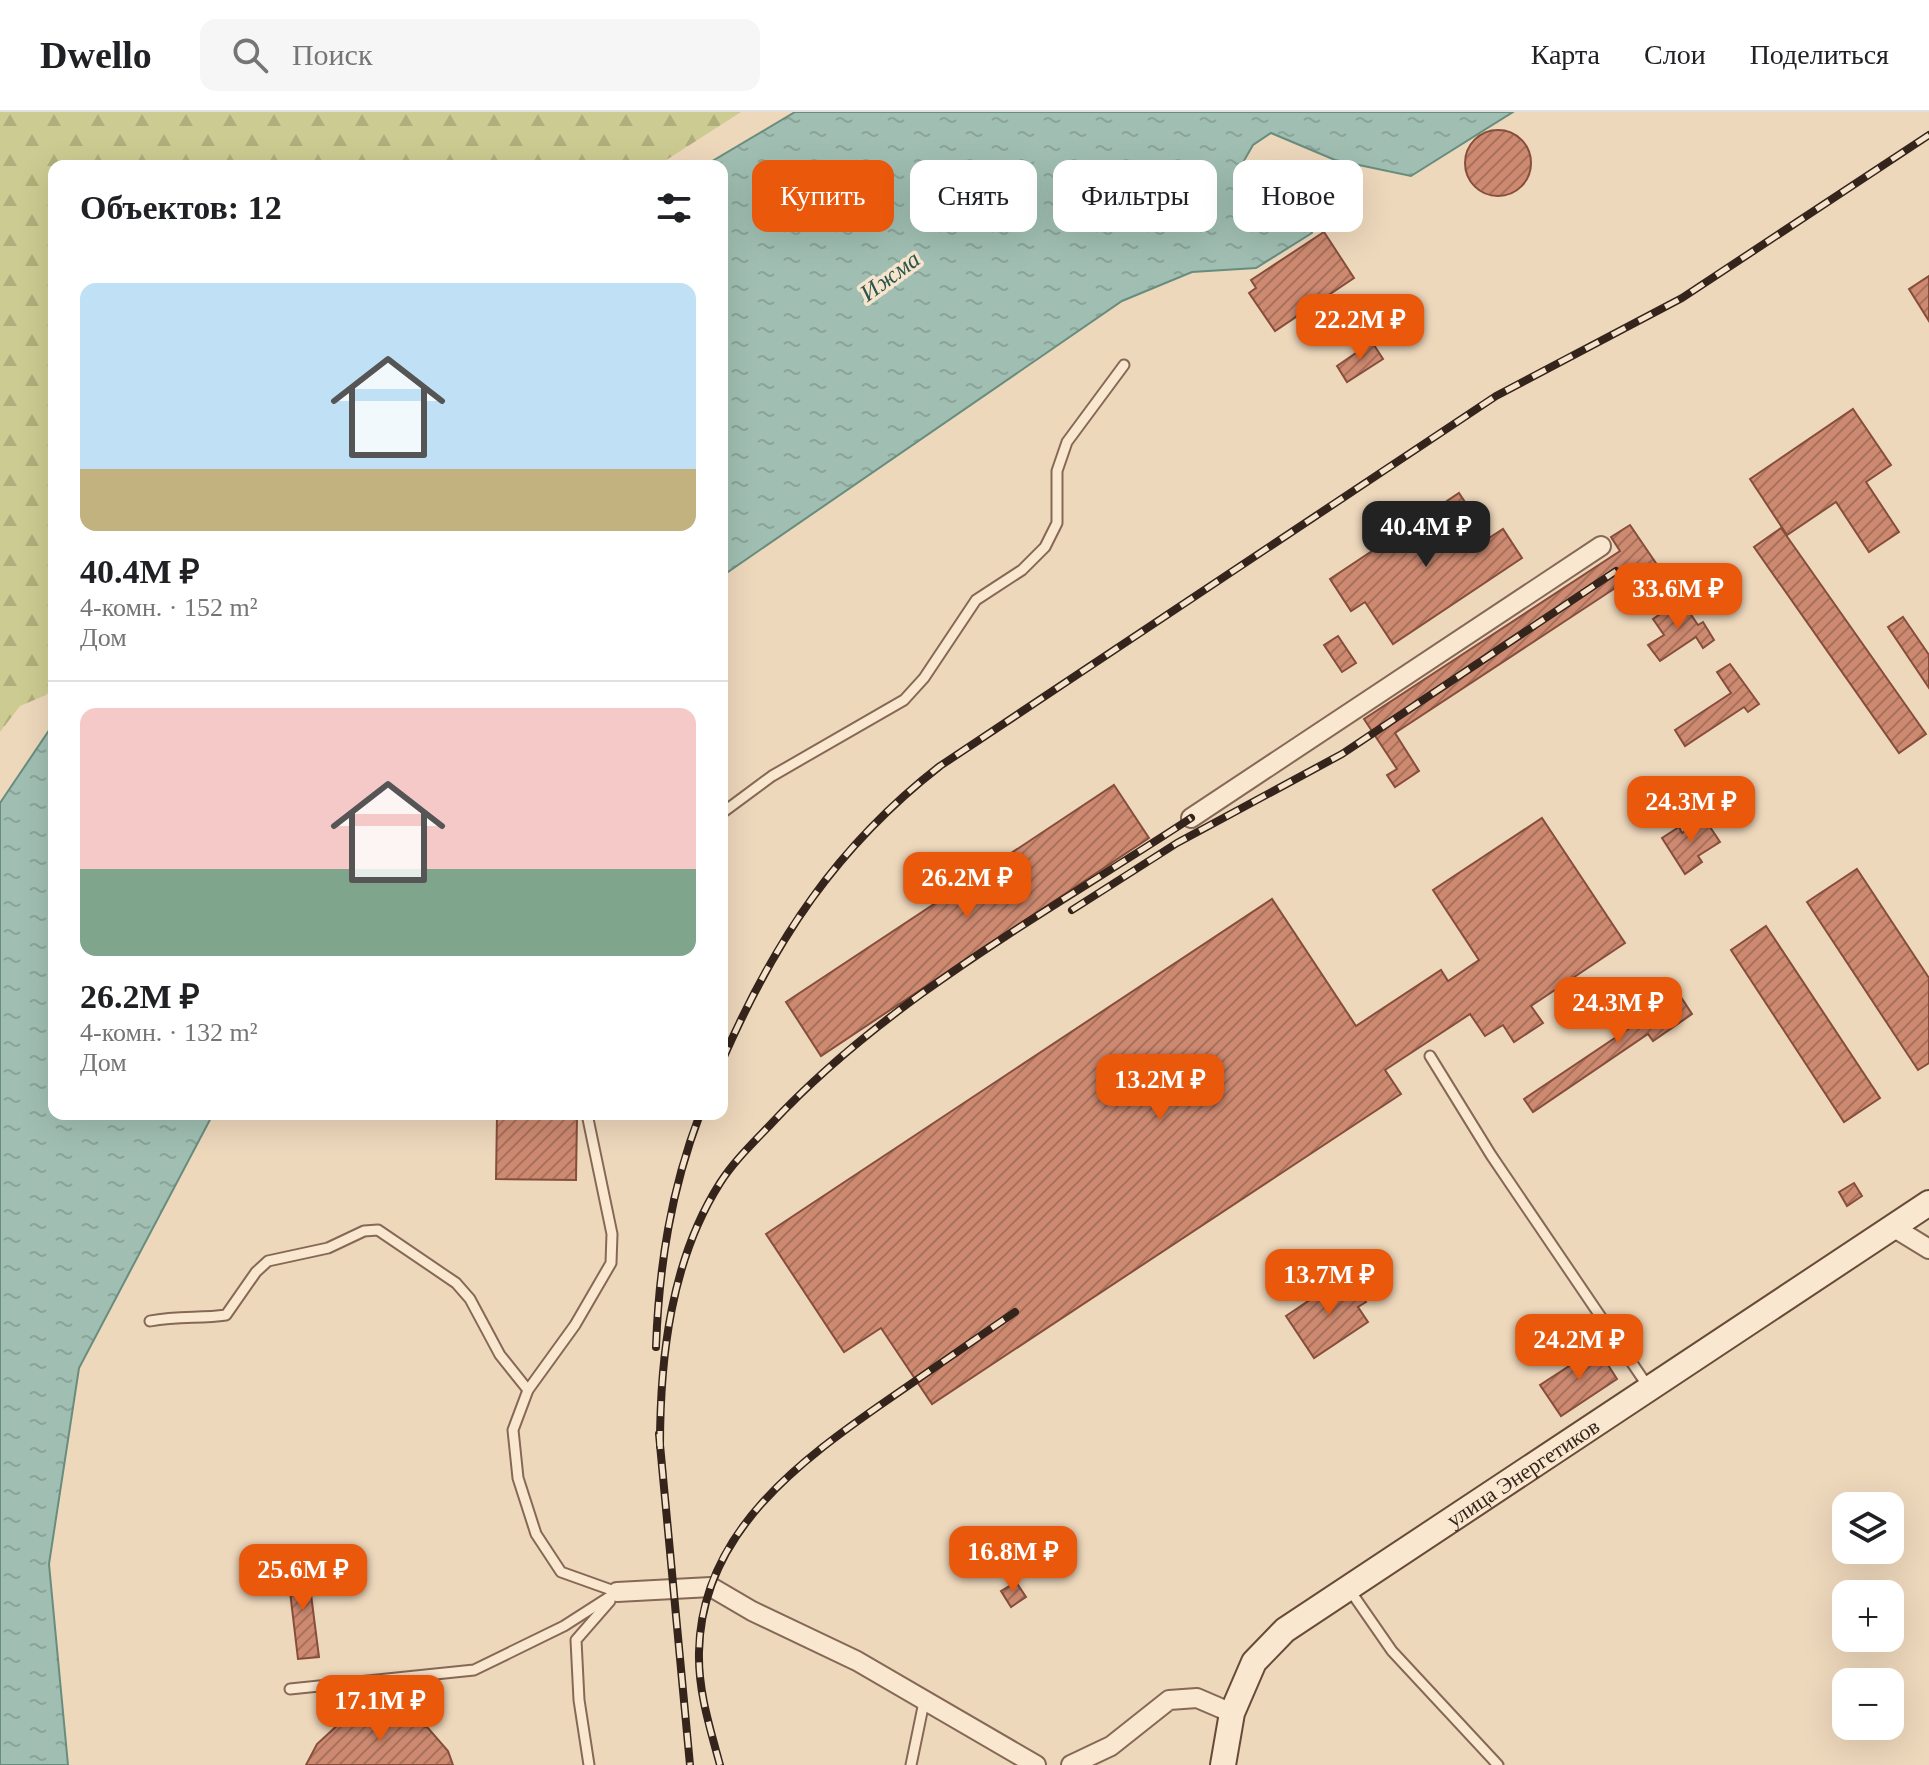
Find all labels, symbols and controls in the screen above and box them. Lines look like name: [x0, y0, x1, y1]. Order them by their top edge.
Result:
search box: [200, 19, 760, 91]
icon: search: [228, 33, 272, 77]
text: Dwello: [40, 34, 152, 76]
text: Поиск: [292, 38, 373, 71]
text: Карта: [1531, 39, 1600, 70]
text: Слои: [1644, 39, 1706, 70]
text: Поделиться: [1750, 39, 1889, 70]
chip: Купить: [752, 160, 894, 232]
chip: Снять: [910, 160, 1037, 232]
chip: Фильтры: [1053, 160, 1217, 232]
chip: Новое: [1233, 160, 1363, 232]
icon: filters: [652, 186, 696, 230]
text: Объектов: 12: [80, 189, 282, 226]
water label: Ижма: [854, 246, 925, 307]
pin: 22.2M ₽: [1286, 294, 1434, 362]
text: 22.2M ₽: [1314, 305, 1406, 334]
icon: home: [316, 335, 460, 479]
pin: 40.4M ₽: [1352, 501, 1500, 569]
text: 40.4M ₽: [1380, 512, 1472, 541]
text: 40.4M ₽: [80, 553, 200, 590]
pin: 33.6M ₽: [1604, 563, 1752, 631]
text: 33.6M ₽: [1632, 574, 1724, 603]
text: 4-комн. · 152 m²: [80, 593, 258, 622]
text: Дом: [80, 623, 127, 652]
icon: home: [316, 760, 460, 904]
pin: 24.3M ₽: [1617, 776, 1765, 844]
text: 24.3M ₽: [1645, 787, 1737, 816]
pin: 26.2M ₽: [893, 852, 1041, 920]
text: 26.2M ₽: [921, 863, 1013, 892]
pin: 24.3M ₽: [1544, 977, 1692, 1045]
text: 26.2M ₽: [80, 978, 200, 1015]
text: 24.3M ₽: [1572, 988, 1664, 1017]
text: 4-комн. · 132 m²: [80, 1018, 258, 1047]
text: Дом: [80, 1048, 127, 1077]
pin: 13.2M ₽: [1086, 1054, 1234, 1122]
text: 13.2M ₽: [1114, 1065, 1206, 1094]
pin: 13.7M ₽: [1255, 1249, 1403, 1317]
text: 13.7M ₽: [1283, 1260, 1375, 1289]
pin: 24.2M ₽: [1505, 1314, 1653, 1382]
text: 24.2M ₽: [1533, 1325, 1625, 1354]
street label: улица Энергетиков: [1442, 1413, 1604, 1532]
map controls: [1832, 1492, 1904, 1740]
button: layers: [1832, 1492, 1904, 1564]
pin: 16.8M ₽: [939, 1526, 1087, 1594]
text: 16.8M ₽: [967, 1537, 1059, 1566]
pin: 25.6M ₽: [229, 1544, 377, 1612]
text: 25.6M ₽: [257, 1555, 349, 1584]
button: +: [1832, 1580, 1904, 1652]
button: −: [1832, 1668, 1904, 1740]
pin: 17.1M ₽: [306, 1675, 454, 1743]
text: 17.1M ₽: [334, 1686, 426, 1715]

